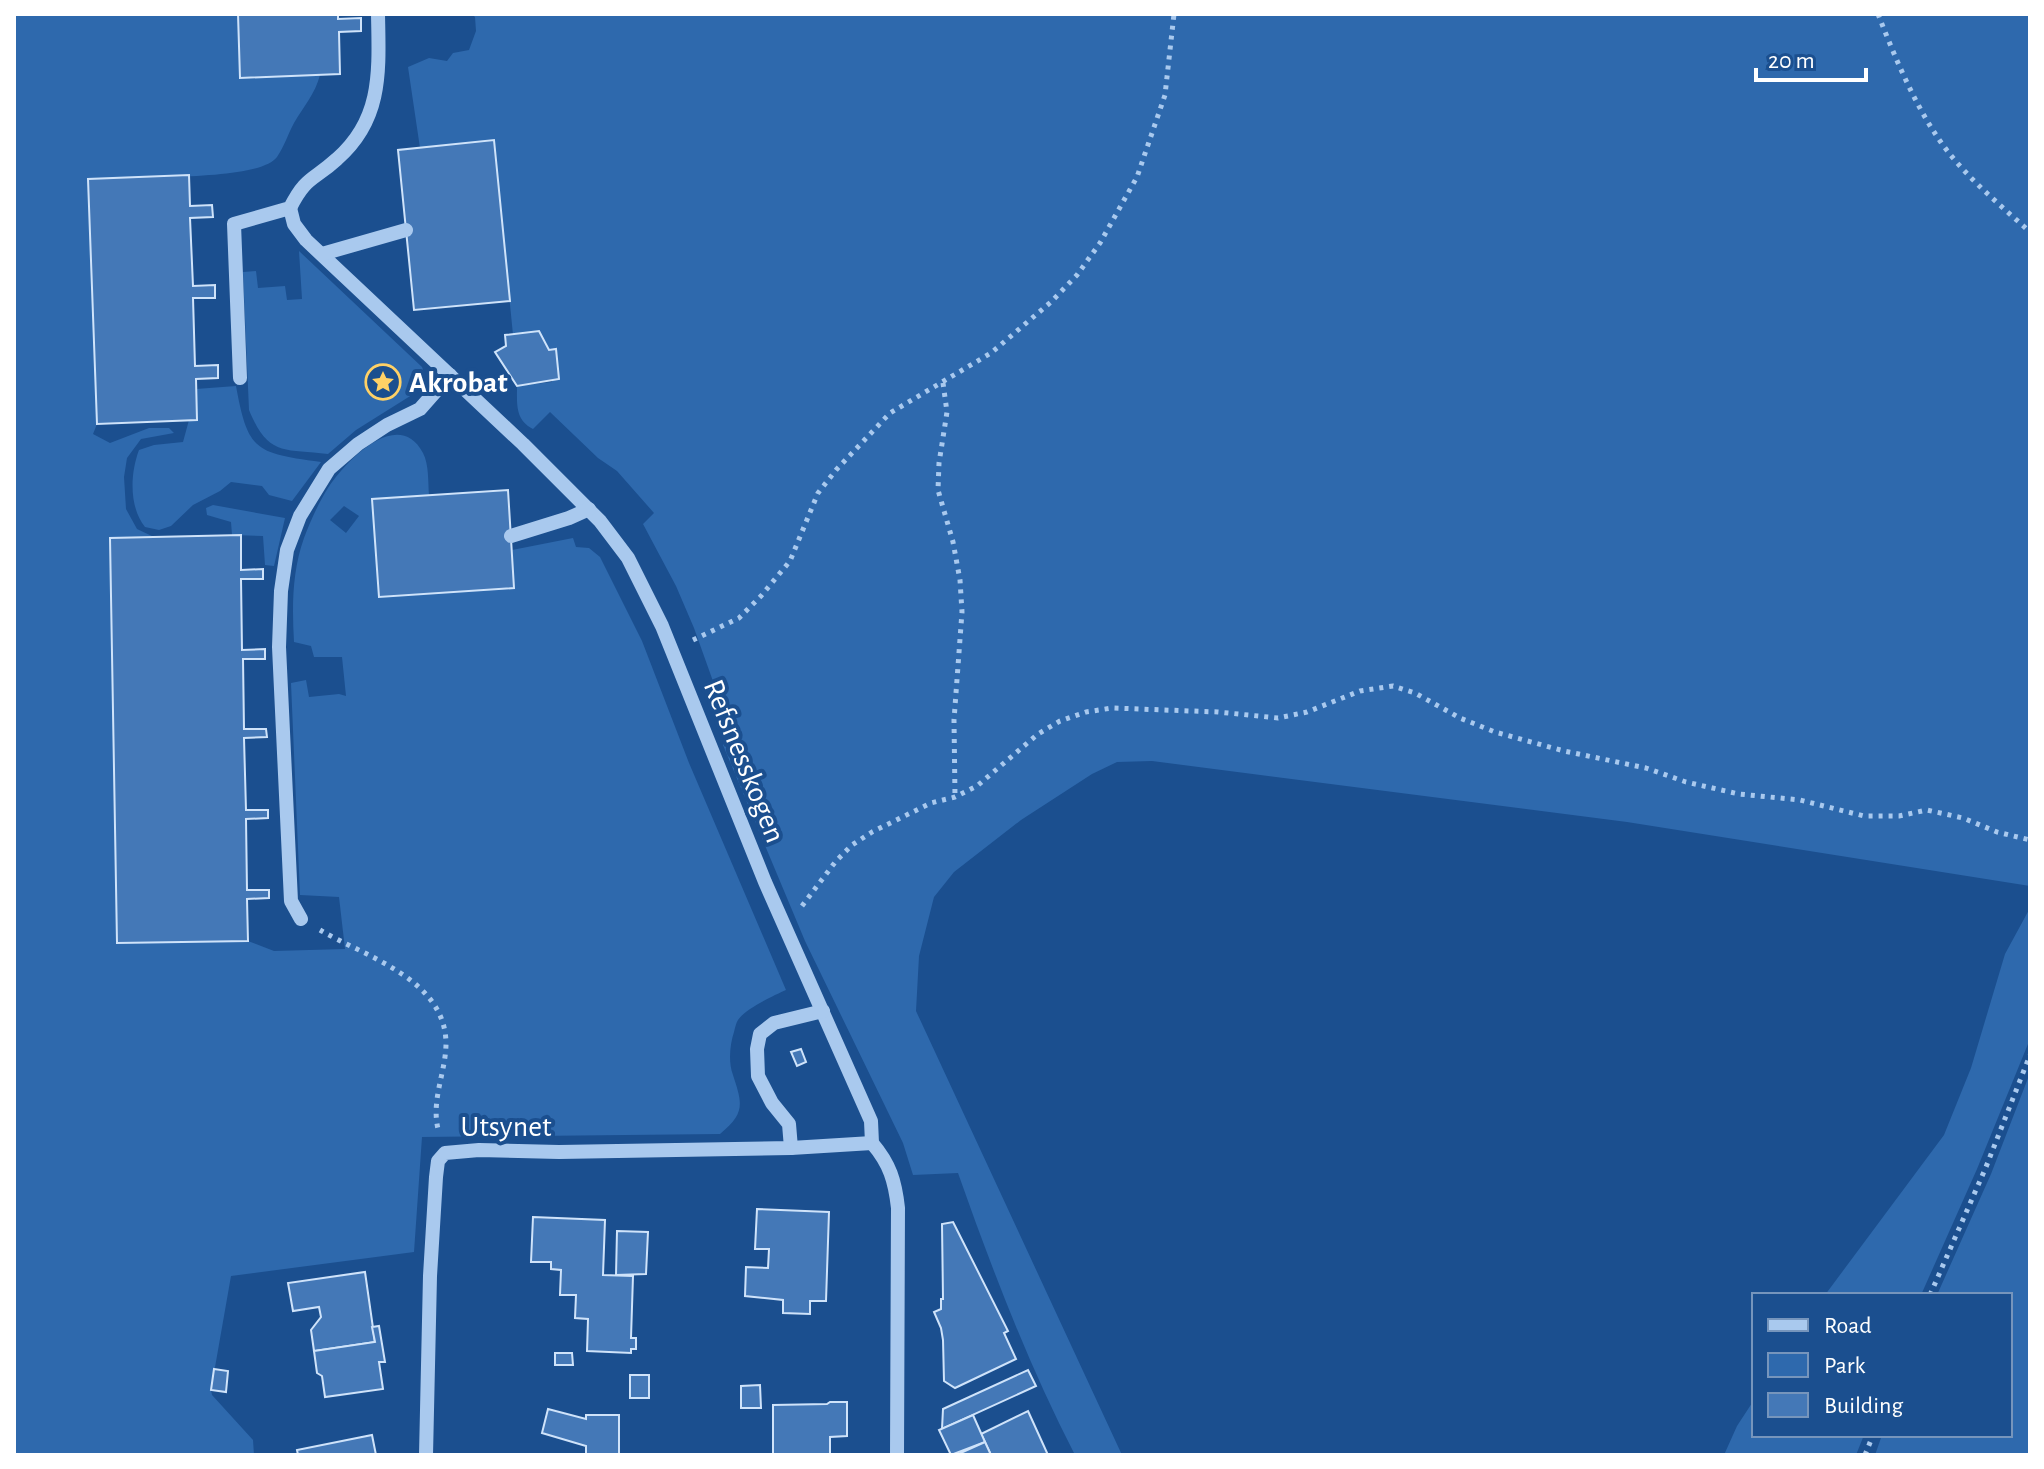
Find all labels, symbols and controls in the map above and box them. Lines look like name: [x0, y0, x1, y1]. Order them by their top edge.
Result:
scale bar: [1756, 32, 1866, 82]
text: 20 m: [1768, 49, 1815, 73]
place icon: Akrobat: [364, 363, 402, 401]
place label: Akrobat: [409, 368, 508, 398]
street label: Refsnesskogen: [698, 676, 790, 847]
street label: Utsynet: [460, 1112, 552, 1142]
legend: [1752, 1293, 2012, 1437]
text: Road: [1824, 1314, 1872, 1338]
text: Park: [1824, 1354, 1865, 1378]
text: Building: [1824, 1394, 1903, 1418]

